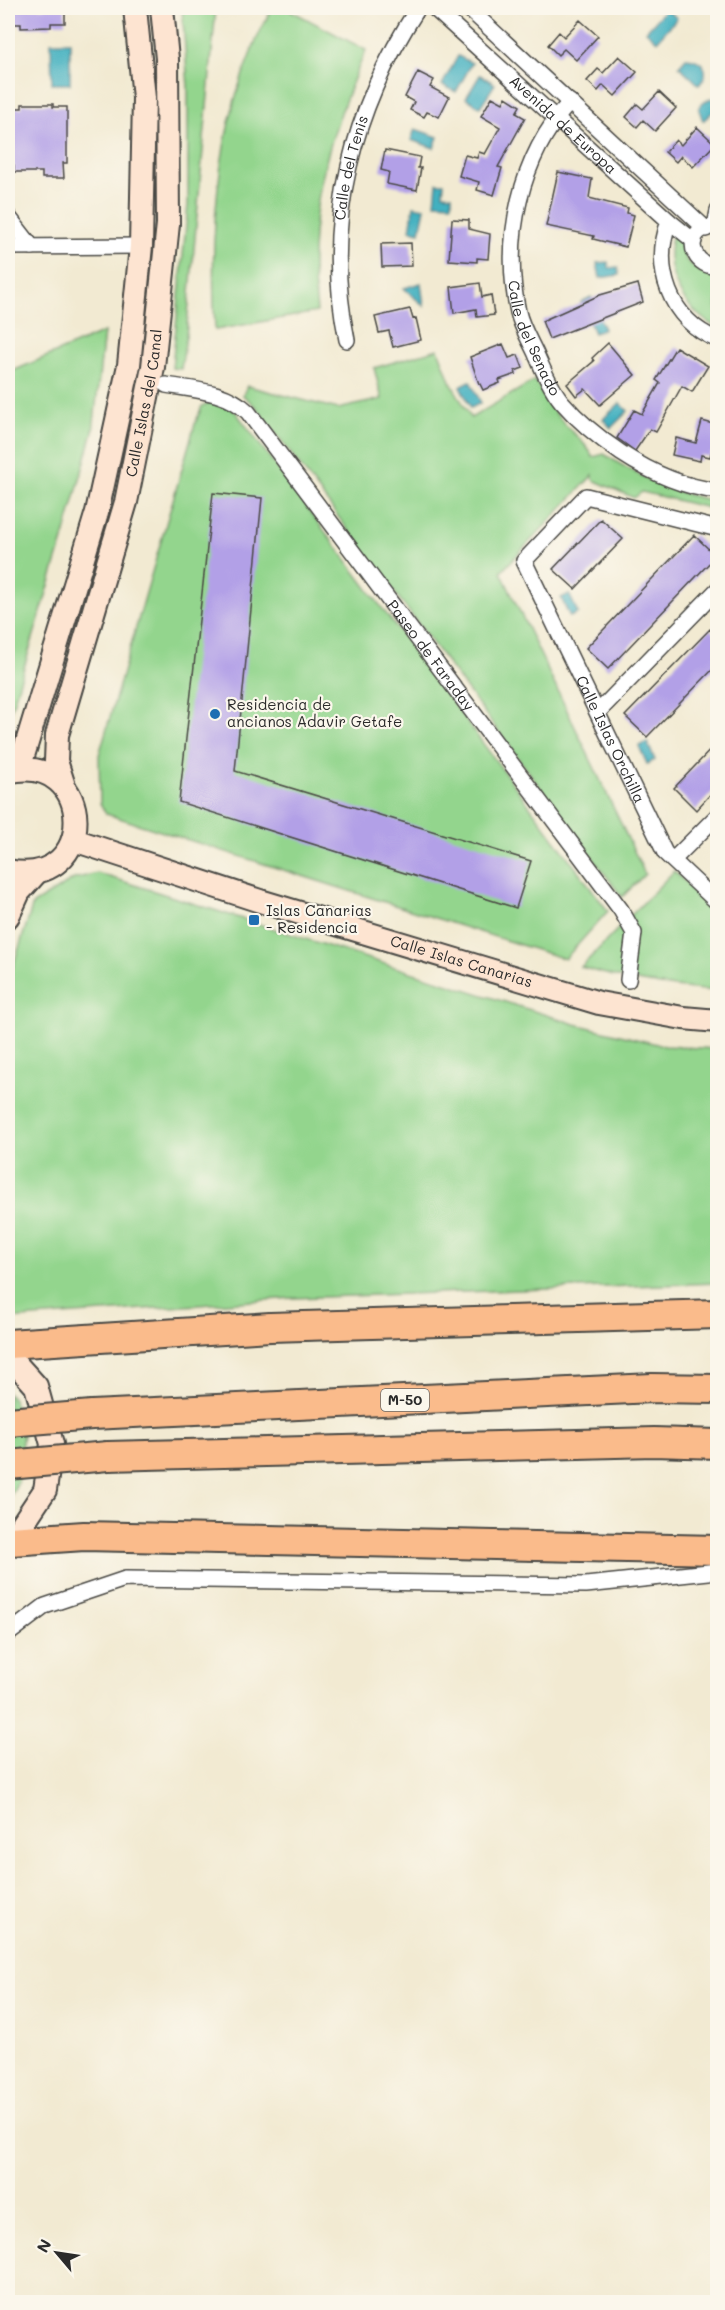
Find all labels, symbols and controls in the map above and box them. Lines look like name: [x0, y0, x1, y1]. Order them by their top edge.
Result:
street label: Avenida de Europa: [506, 70, 622, 178]
street label: Calle del Tenis: [329, 112, 372, 221]
street label: Calle del Senado: [504, 279, 566, 399]
street label: Calle Islas del Canal: [120, 328, 166, 478]
street label: Paseo de Faraday: [383, 595, 479, 715]
street label: Calle Islas Orchilla: [572, 672, 650, 806]
place label: Residencia de ancianos Adavir Getafe: [227, 694, 402, 731]
marker: Residencia de ancianos Adavir Getafe: [208, 707, 222, 721]
place label: Islas Canarias - Residencia: [266, 900, 372, 937]
marker: Islas Canarias - Residencia: [247, 913, 261, 927]
street label: Calle Islas Canarias: [388, 930, 535, 991]
road number: M-50: [381, 1389, 429, 1411]
north arrow: [27, 2223, 87, 2283]
text: N: [31, 2235, 56, 2256]

